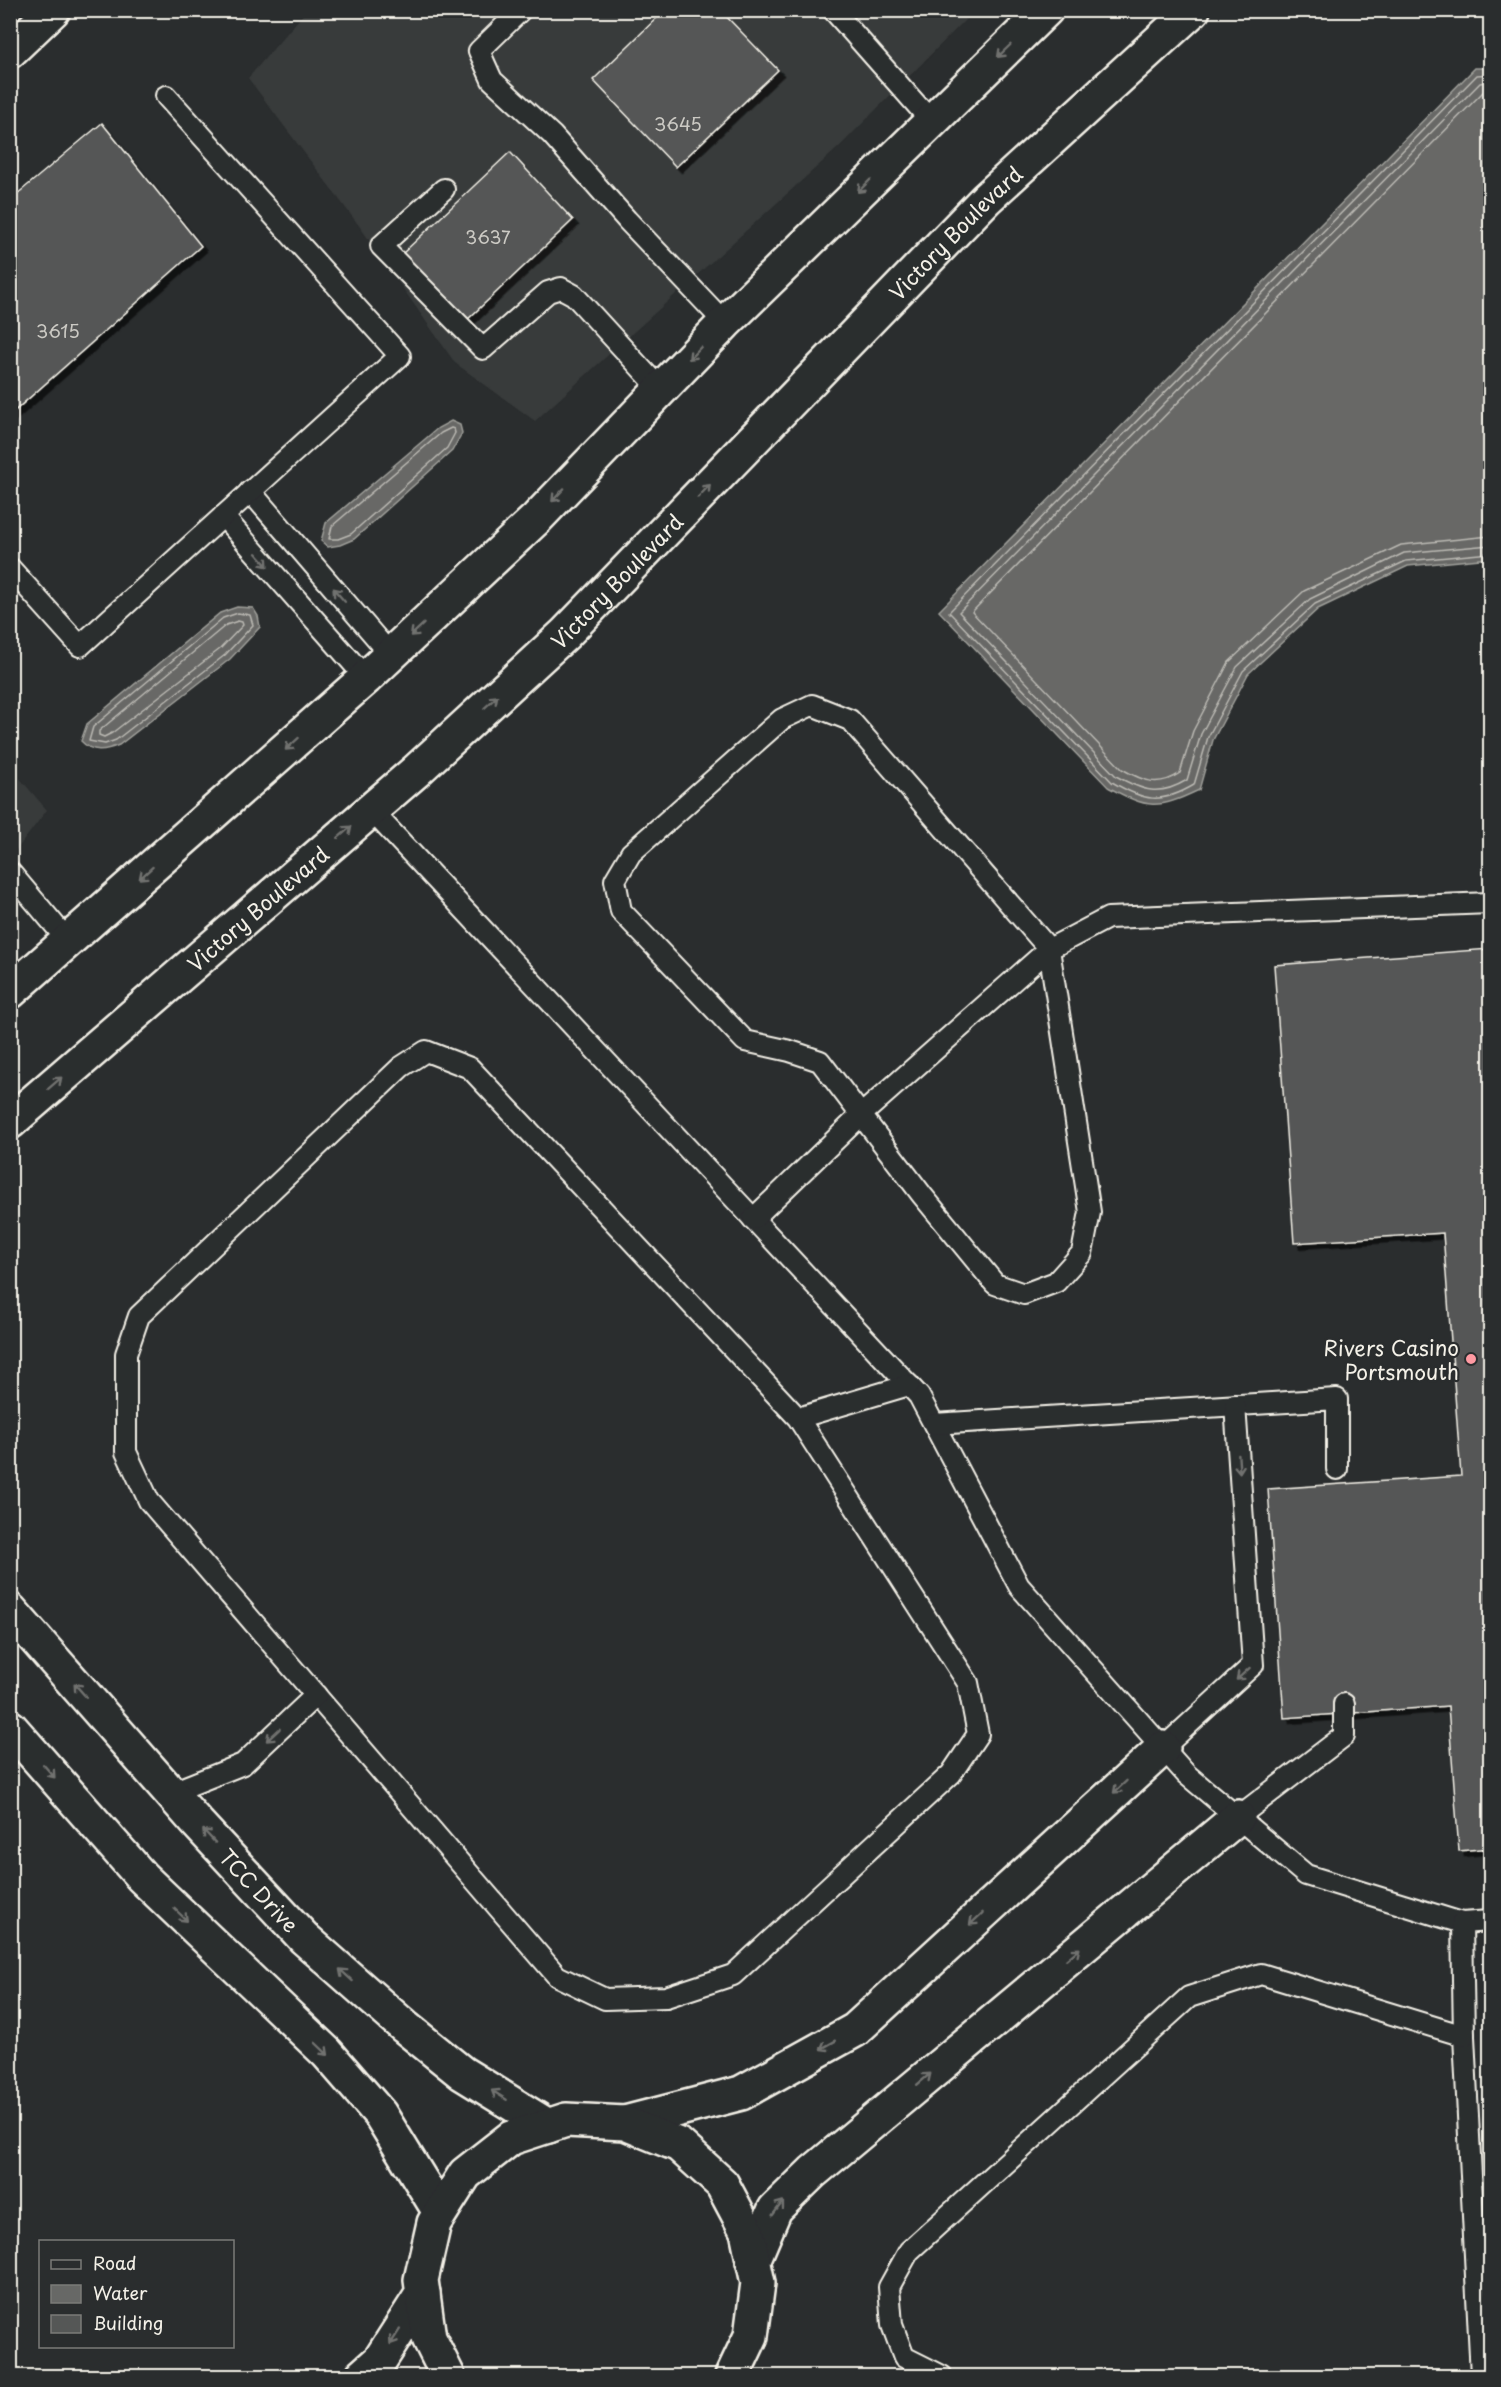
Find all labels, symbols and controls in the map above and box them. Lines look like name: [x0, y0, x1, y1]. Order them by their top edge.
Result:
one-way arrow: [996, 44, 1011, 58]
house number: 3645: [654, 110, 702, 137]
street label: Victory Boulevard: [881, 158, 1029, 307]
one-way arrow: [856, 179, 871, 194]
house number: 3637: [465, 223, 511, 250]
house number: 3615: [36, 317, 80, 344]
one-way arrow: [688, 346, 703, 361]
one-way arrow: [696, 484, 711, 499]
one-way arrow: [551, 488, 565, 503]
street label: Victory Boulevard: [543, 506, 690, 656]
one-way arrow: [255, 552, 269, 567]
one-way arrow: [332, 588, 346, 603]
one-way arrow: [410, 623, 425, 637]
one-way arrow: [483, 695, 498, 709]
one-way arrow: [285, 737, 300, 751]
one-way arrow: [337, 825, 352, 839]
street label: Victory Boulevard: [180, 838, 335, 978]
one-way arrow: [139, 866, 154, 880]
one-way arrow: [47, 1076, 62, 1090]
place label: Rivers Casino Portsmouth: [1323, 1331, 1459, 1387]
marker: Rivers Casino Portsmouth: [1464, 1352, 1478, 1366]
one-way arrow: [1234, 1453, 1245, 1473]
one-way arrow: [1236, 1667, 1251, 1681]
one-way arrow: [73, 1683, 87, 1698]
one-way arrow: [266, 1728, 281, 1742]
one-way arrow: [42, 1763, 56, 1778]
one-way arrow: [1113, 1780, 1128, 1794]
one-way arrow: [202, 1829, 216, 1844]
street label: TCC Drive: [212, 1841, 307, 1939]
one-way arrow: [173, 1908, 188, 1922]
one-way arrow: [969, 1912, 984, 1926]
one-way arrow: [1065, 1947, 1080, 1961]
one-way arrow: [339, 1968, 354, 1982]
one-way arrow: [820, 2039, 837, 2051]
one-way arrow: [315, 2042, 330, 2057]
one-way arrow: [916, 2072, 931, 2086]
one-way arrow: [491, 2089, 508, 2101]
one-way arrow: [772, 2201, 785, 2217]
legend: [39, 2240, 234, 2348]
text: Road: [93, 2249, 137, 2276]
text: Water: [93, 2279, 148, 2306]
text: Building: [93, 2309, 163, 2336]
one-way arrow: [389, 2328, 401, 2345]

